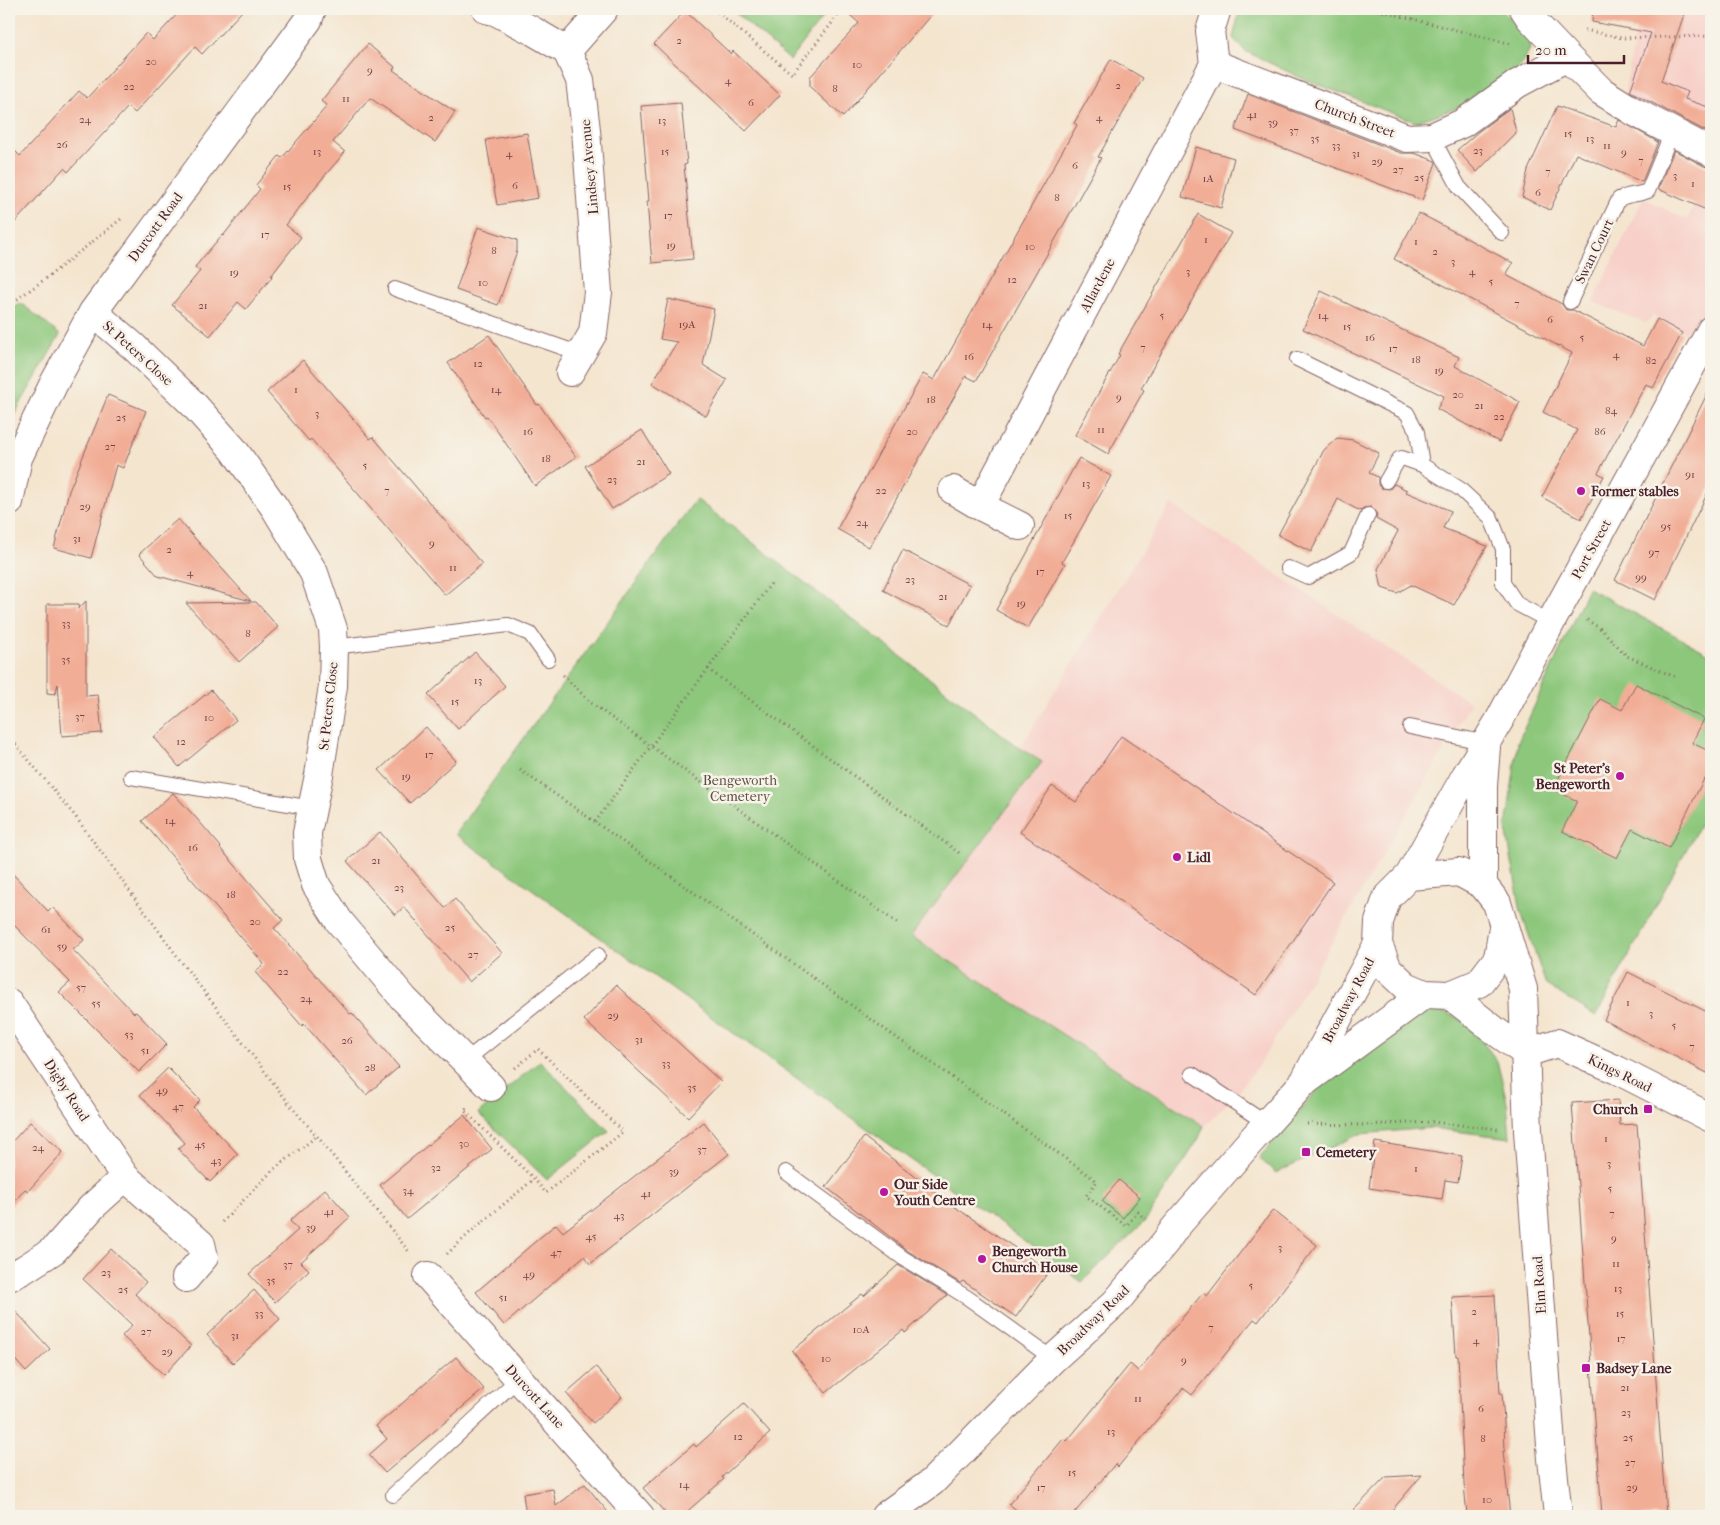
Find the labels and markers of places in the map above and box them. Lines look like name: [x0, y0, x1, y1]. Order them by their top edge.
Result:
place label: Former stables: [1590, 483, 1679, 500]
marker: Former stables: [1575, 485, 1587, 497]
place label: St Peter's Bengeworth: [1536, 760, 1611, 793]
marker: St Peter's Bengeworth: [1614, 770, 1626, 782]
place label: Lidl: [1187, 849, 1211, 866]
marker: Lidl: [1171, 851, 1183, 863]
place label: Church: [1593, 1101, 1639, 1118]
marker: Church: [1642, 1103, 1654, 1115]
place label: Cemetery: [1316, 1144, 1378, 1161]
marker: Cemetery: [1300, 1146, 1312, 1158]
place label: Our Side Youth Centre: [893, 1176, 975, 1209]
marker: Our Side Youth Centre: [878, 1186, 890, 1198]
place label: Bengeworth Church House: [992, 1243, 1078, 1276]
marker: Bengeworth Church House: [976, 1253, 988, 1265]
place label: Badsey Lane: [1596, 1360, 1672, 1377]
marker: Badsey Lane: [1580, 1362, 1592, 1374]

